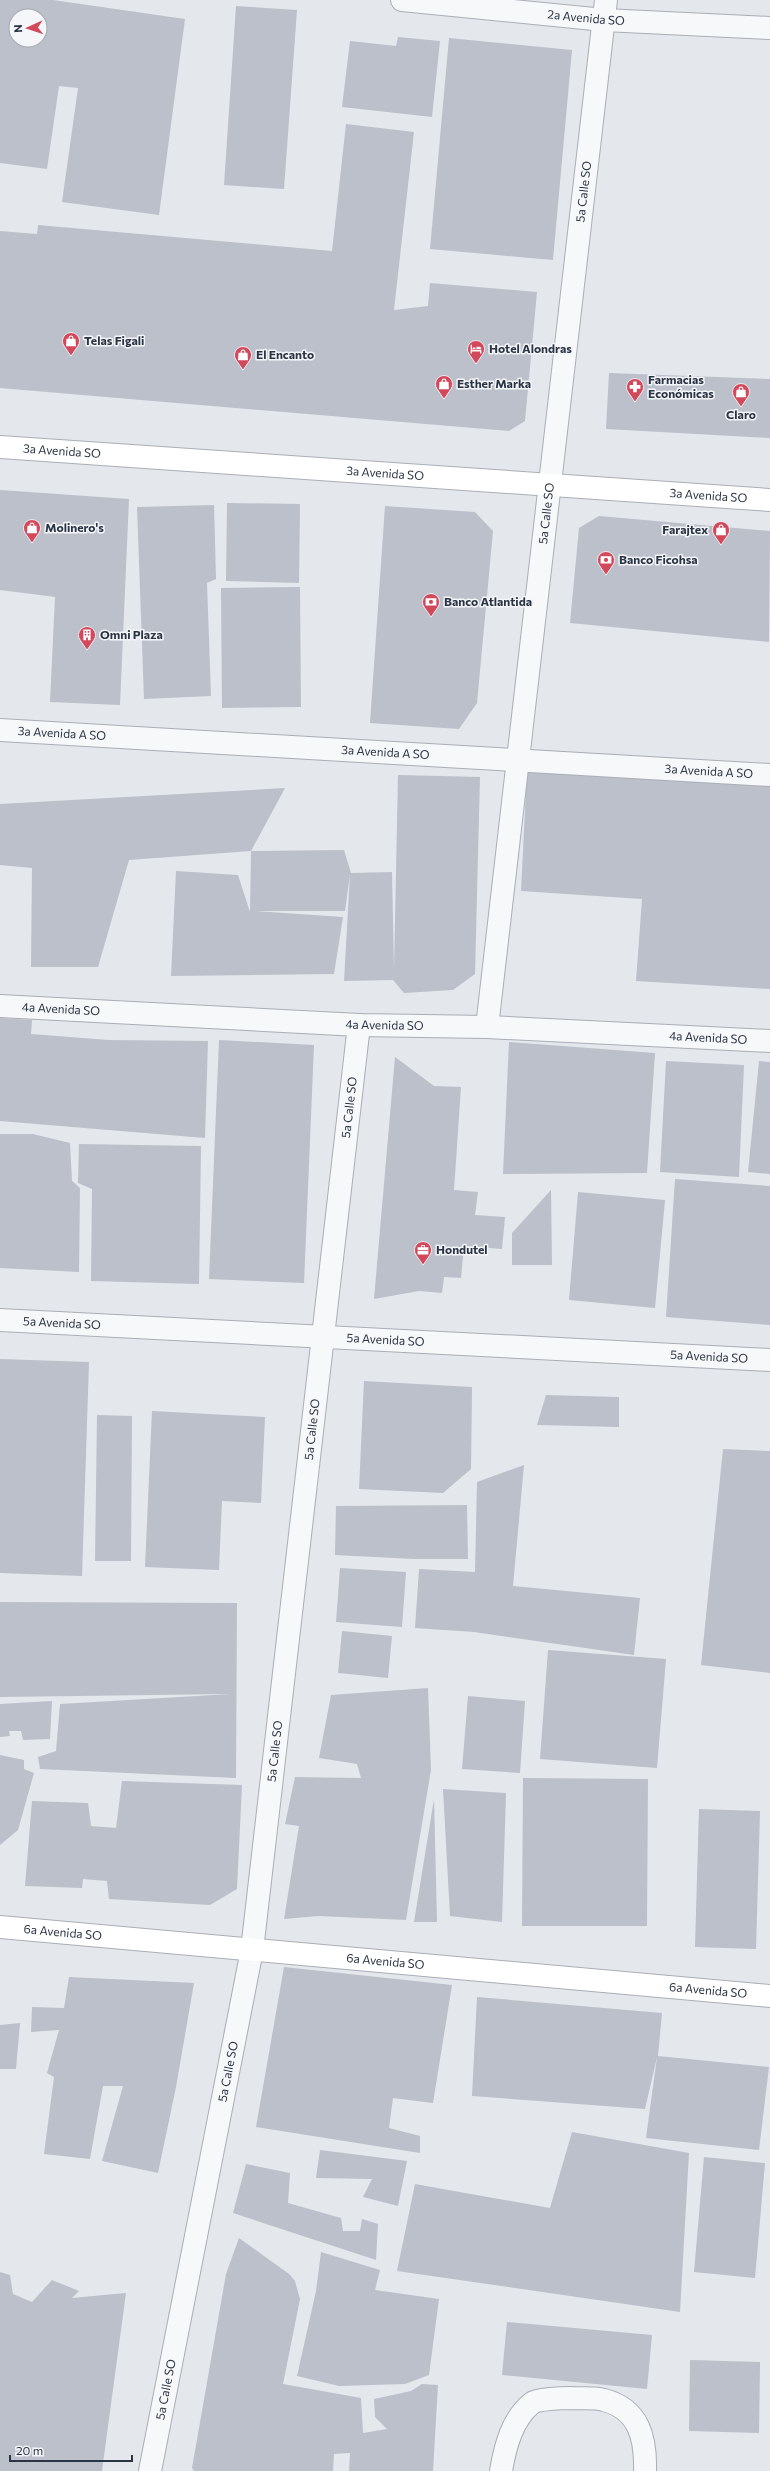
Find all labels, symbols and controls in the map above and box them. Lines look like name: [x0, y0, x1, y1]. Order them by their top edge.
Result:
street label: 2a Avenida SO: [547, 6, 625, 27]
north arrow: [8, 8, 48, 48]
text: N: [11, 24, 24, 33]
street label: 5a Calle SO: [572, 160, 593, 223]
shop icon: Telas Figali: [61, 331, 81, 356]
place label: Telas Figali: [84, 333, 144, 347]
hotel icon: Hotel Alondras: [466, 339, 486, 364]
place label: Hotel Alondras: [489, 341, 572, 355]
shop icon: El Encanto: [233, 345, 253, 370]
place label: El Encanto: [256, 347, 314, 361]
place label: Farmacias Económicas: [648, 372, 714, 400]
shop icon: Esther Marka: [434, 374, 454, 399]
place label: Esther Marka: [457, 376, 531, 390]
pharmacy icon: Farmacias Económicas: [625, 377, 645, 402]
shop icon: Claro: [731, 382, 751, 407]
place label: Claro: [726, 407, 756, 421]
street label: 3a Avenida SO: [23, 441, 101, 460]
street label: 3a Avenida SO: [346, 463, 425, 482]
street label: 5a Calle SO: [535, 482, 556, 545]
street label: 3a Avenida SO: [669, 485, 748, 504]
shop icon: Molinero's: [22, 518, 42, 543]
place label: Molinero's: [45, 520, 104, 534]
shop icon: Farajtex: [711, 520, 731, 545]
place label: Farajtex: [662, 522, 708, 536]
bank icon: Banco Ficohsa: [596, 550, 616, 575]
place label: Banco Ficohsa: [619, 552, 698, 566]
bank icon: Banco Atlantida: [421, 592, 441, 617]
place label: Banco Atlantida: [444, 594, 532, 608]
building icon: Omni Plaza: [77, 625, 97, 650]
place label: Omni Plaza: [100, 627, 163, 641]
street label: 3a Avenida A SO: [17, 723, 107, 742]
street label: 3a Avenida A SO: [341, 742, 430, 761]
street label: 3a Avenida A SO: [664, 761, 754, 780]
street label: 4a Avenida SO: [22, 999, 101, 1017]
street label: 4a Avenida SO: [345, 1016, 424, 1032]
street label: 4a Avenida SO: [669, 1028, 748, 1046]
street label: 5a Calle SO: [338, 1076, 359, 1139]
office icon: Hondutel: [413, 1240, 433, 1265]
place label: Hondutel: [436, 1242, 488, 1256]
street label: 5a Avenida SO: [23, 1313, 101, 1331]
street label: 5a Avenida SO: [346, 1330, 425, 1348]
street label: 5a Avenida SO: [670, 1347, 749, 1365]
street label: 5a Calle SO: [301, 1398, 322, 1461]
street label: 5a Calle SO: [264, 1719, 285, 1783]
street label: 6a Avenida SO: [23, 1921, 103, 1942]
street label: 6a Avenida SO: [346, 1950, 425, 1971]
street label: 6a Avenida SO: [669, 1979, 748, 2000]
street label: 5a Calle SO: [214, 2040, 240, 2103]
street label: 5a Calle SO: [152, 2358, 178, 2421]
scale bar: [10, 2437, 132, 2463]
text: 20 m: [16, 2443, 43, 2457]

